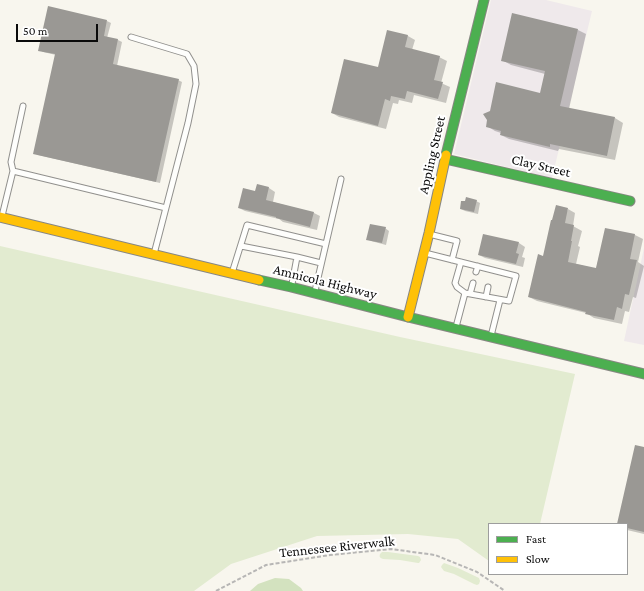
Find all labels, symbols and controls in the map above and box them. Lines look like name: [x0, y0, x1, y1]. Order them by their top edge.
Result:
scale bar: [18, 16, 100, 42]
text: 50 m: [23, 24, 47, 38]
street label: Appling Street: [415, 114, 449, 196]
street label: Clay Street: [510, 151, 572, 181]
street label: Amnicola Highway: [272, 261, 378, 303]
legend: [488, 523, 628, 575]
text: Fast: [526, 532, 546, 546]
street label: Tennessee Riverwalk: [278, 533, 396, 561]
text: Slow: [526, 552, 550, 566]

